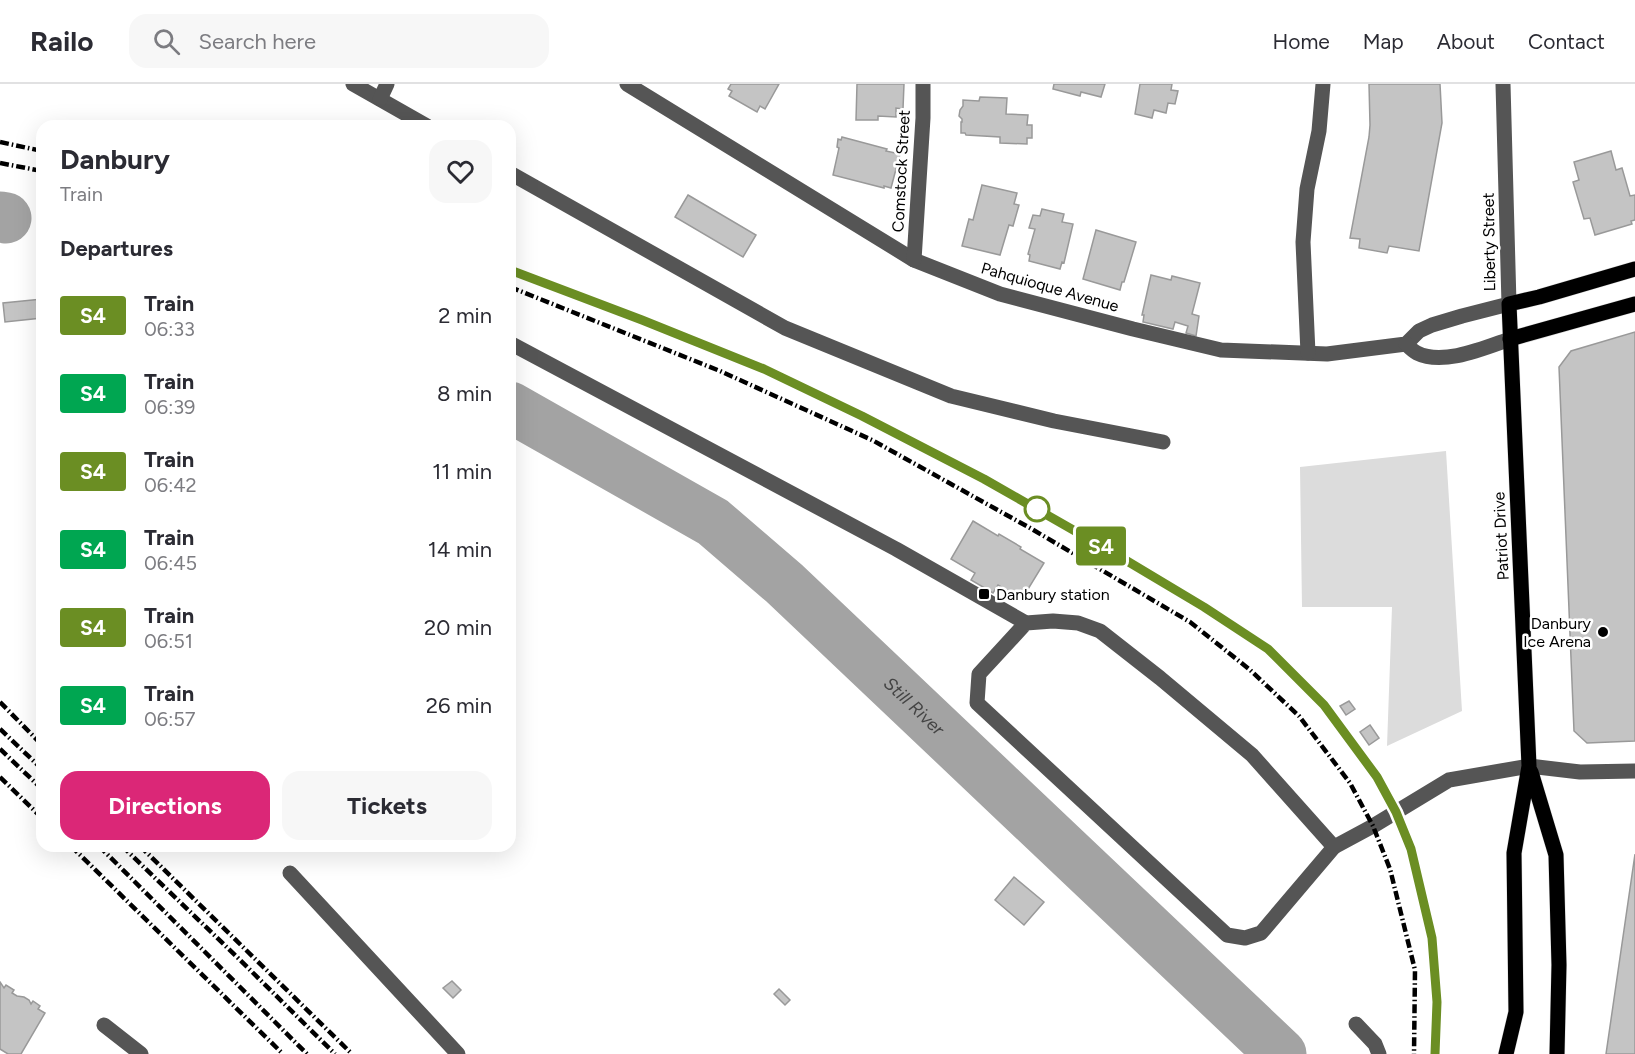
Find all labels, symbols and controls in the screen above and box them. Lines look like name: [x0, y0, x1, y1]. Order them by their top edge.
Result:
search box: [129, 14, 549, 68]
text: Railo: [30, 24, 93, 58]
icon: search: [150, 25, 183, 58]
text: Search here: [198, 28, 316, 55]
text: Home: [1273, 29, 1330, 54]
text: Map: [1363, 29, 1404, 54]
text: About: [1437, 29, 1495, 54]
text: Contact: [1528, 29, 1605, 54]
street label: Comstock Street: [888, 109, 914, 233]
button: heart: [429, 140, 492, 203]
text: Danbury: [60, 142, 170, 176]
text: Train: [60, 182, 103, 206]
street label: Liberty Street: [1479, 192, 1499, 292]
text: Departures: [60, 235, 173, 262]
street label: Pahquioque Avenue: [979, 258, 1121, 316]
text: Train: [144, 290, 194, 317]
text: 2 min: [438, 302, 492, 329]
text: S4: [80, 303, 106, 328]
text: 06:33: [144, 317, 195, 341]
text: Train: [144, 368, 194, 395]
text: 8 min: [437, 380, 492, 407]
text: S4: [80, 381, 106, 406]
text: 06:39: [144, 395, 195, 419]
text: Train: [144, 446, 194, 473]
text: 11 min: [432, 458, 492, 485]
text: S4: [80, 459, 106, 484]
text: 06:42: [144, 473, 197, 497]
street label: Patriot Drive: [1489, 491, 1513, 581]
unlabelled marker: [1024, 496, 1050, 522]
text: Train: [144, 524, 194, 551]
line badge: S4: [1074, 526, 1128, 566]
text: S4: [1088, 534, 1114, 559]
text: 14 min: [428, 536, 492, 563]
text: S4: [80, 537, 106, 562]
text: 06:45: [144, 551, 197, 575]
place label: Danbury station: [996, 585, 1110, 604]
marker: Danbury station: [977, 587, 991, 601]
text: Train: [144, 602, 194, 629]
text: 20 min: [424, 614, 492, 641]
place label: Danbury Ice Arena: [1523, 614, 1592, 651]
text: S4: [80, 615, 106, 640]
marker: Danbury Ice Arena: [1596, 625, 1610, 639]
text: 06:51: [144, 629, 193, 653]
water label: Still River: [879, 672, 950, 741]
text: Train: [144, 680, 194, 707]
text: 26 min: [426, 692, 492, 719]
text: S4: [80, 693, 106, 718]
text: 06:57: [144, 707, 195, 731]
button: Directions: [60, 771, 270, 840]
button: Tickets: [282, 771, 492, 840]

